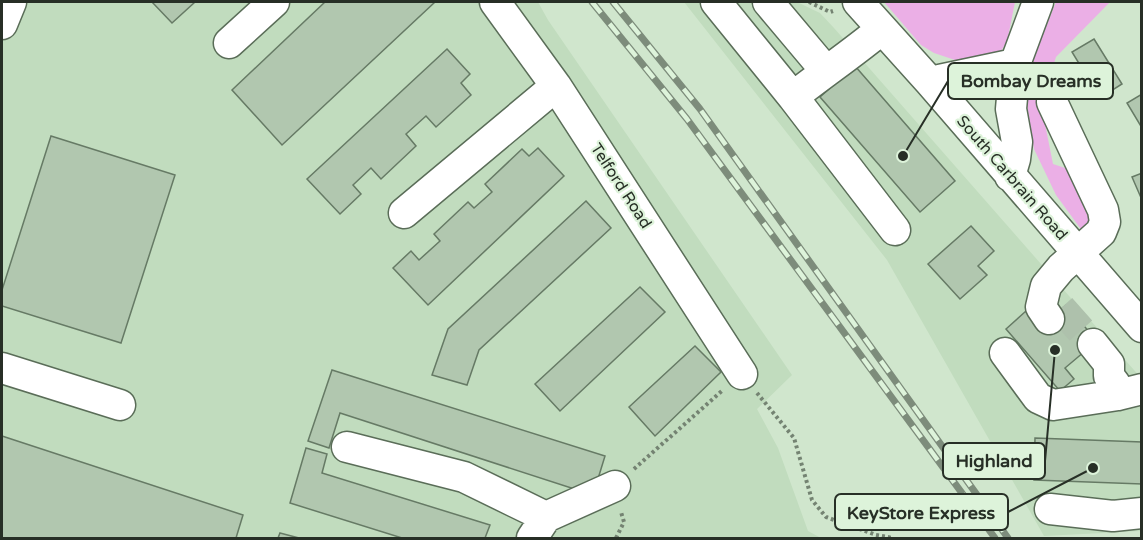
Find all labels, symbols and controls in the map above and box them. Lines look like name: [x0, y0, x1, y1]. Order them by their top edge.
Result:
callout: Bombay Dreams: [948, 63, 1113, 99]
text: Bombay Dreams: [961, 70, 1102, 92]
street label: South Carbrain Road: [952, 111, 1072, 245]
street label: Telford Road: [586, 140, 656, 232]
callout: Highland: [943, 443, 1045, 479]
text: Highland: [955, 450, 1033, 472]
callout: KeyStore Express: [835, 494, 1008, 530]
text: KeyStore Express: [847, 502, 996, 524]

